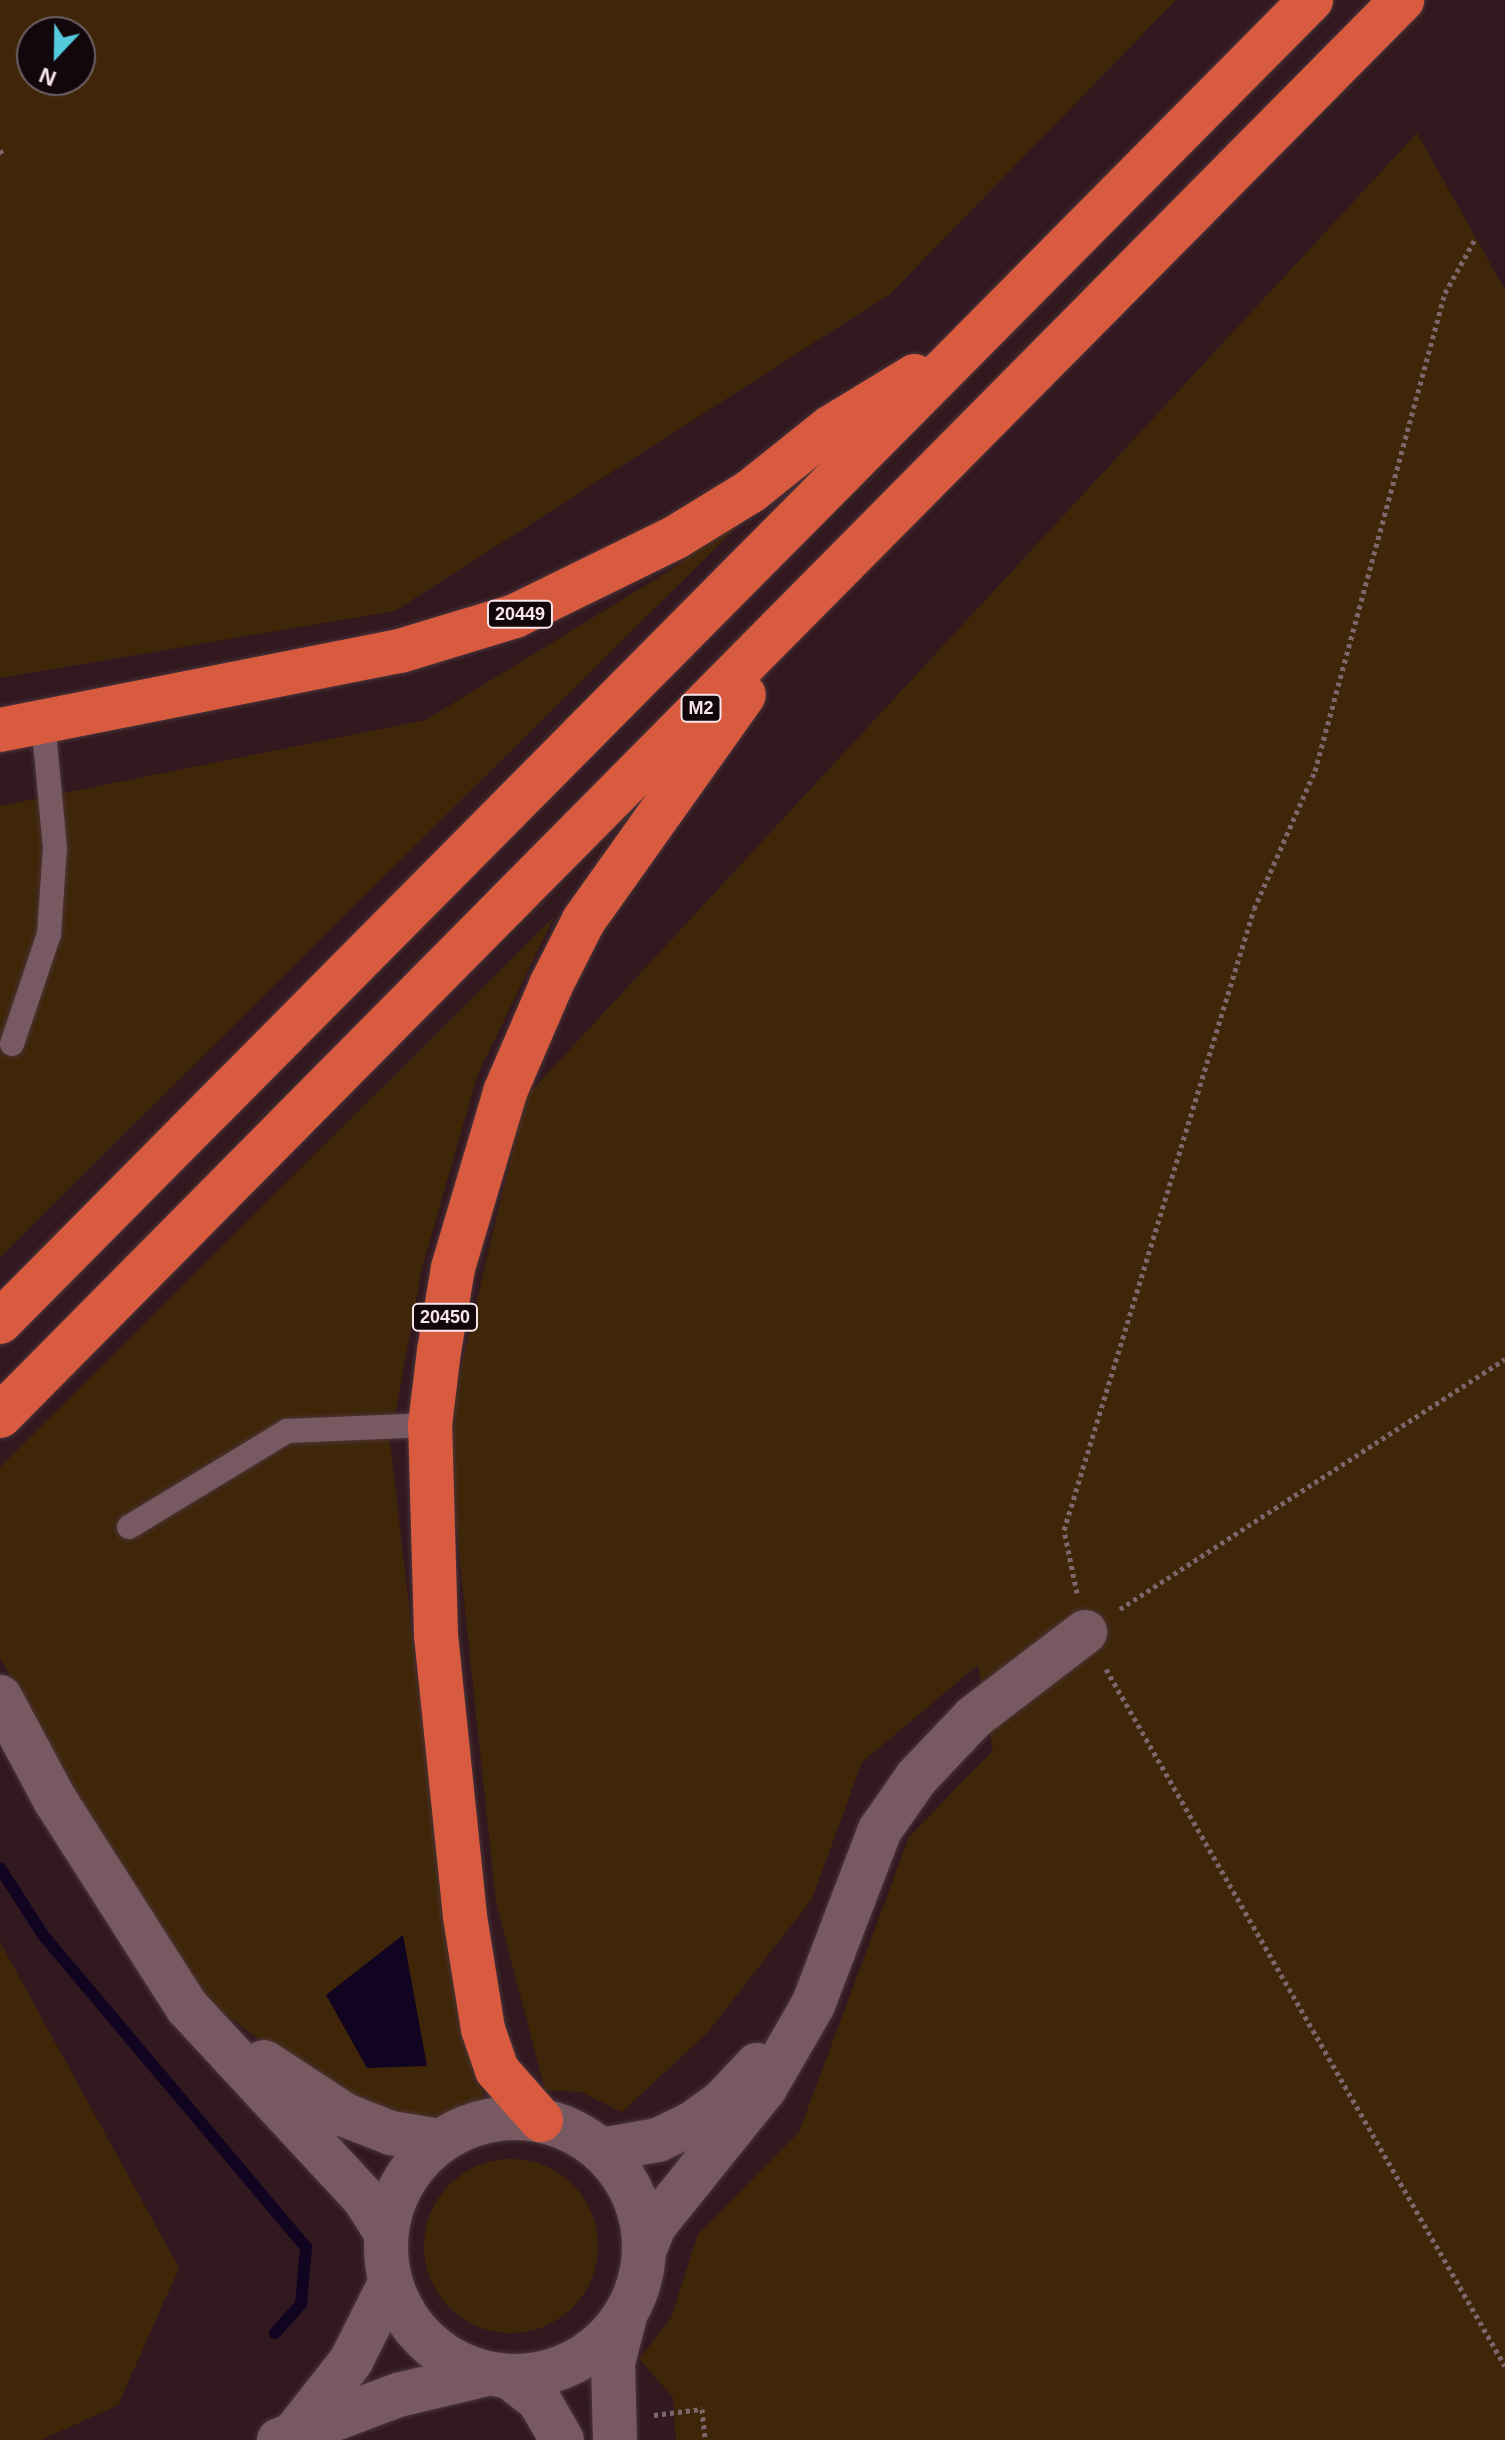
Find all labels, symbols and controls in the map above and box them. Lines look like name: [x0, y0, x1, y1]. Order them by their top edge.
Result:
north arrow: [16, 16, 96, 96]
text: N: [36, 62, 60, 91]
road number: 20449: [486, 600, 554, 628]
road number: M2: [679, 694, 723, 722]
road number: 20450: [411, 1303, 479, 1331]

